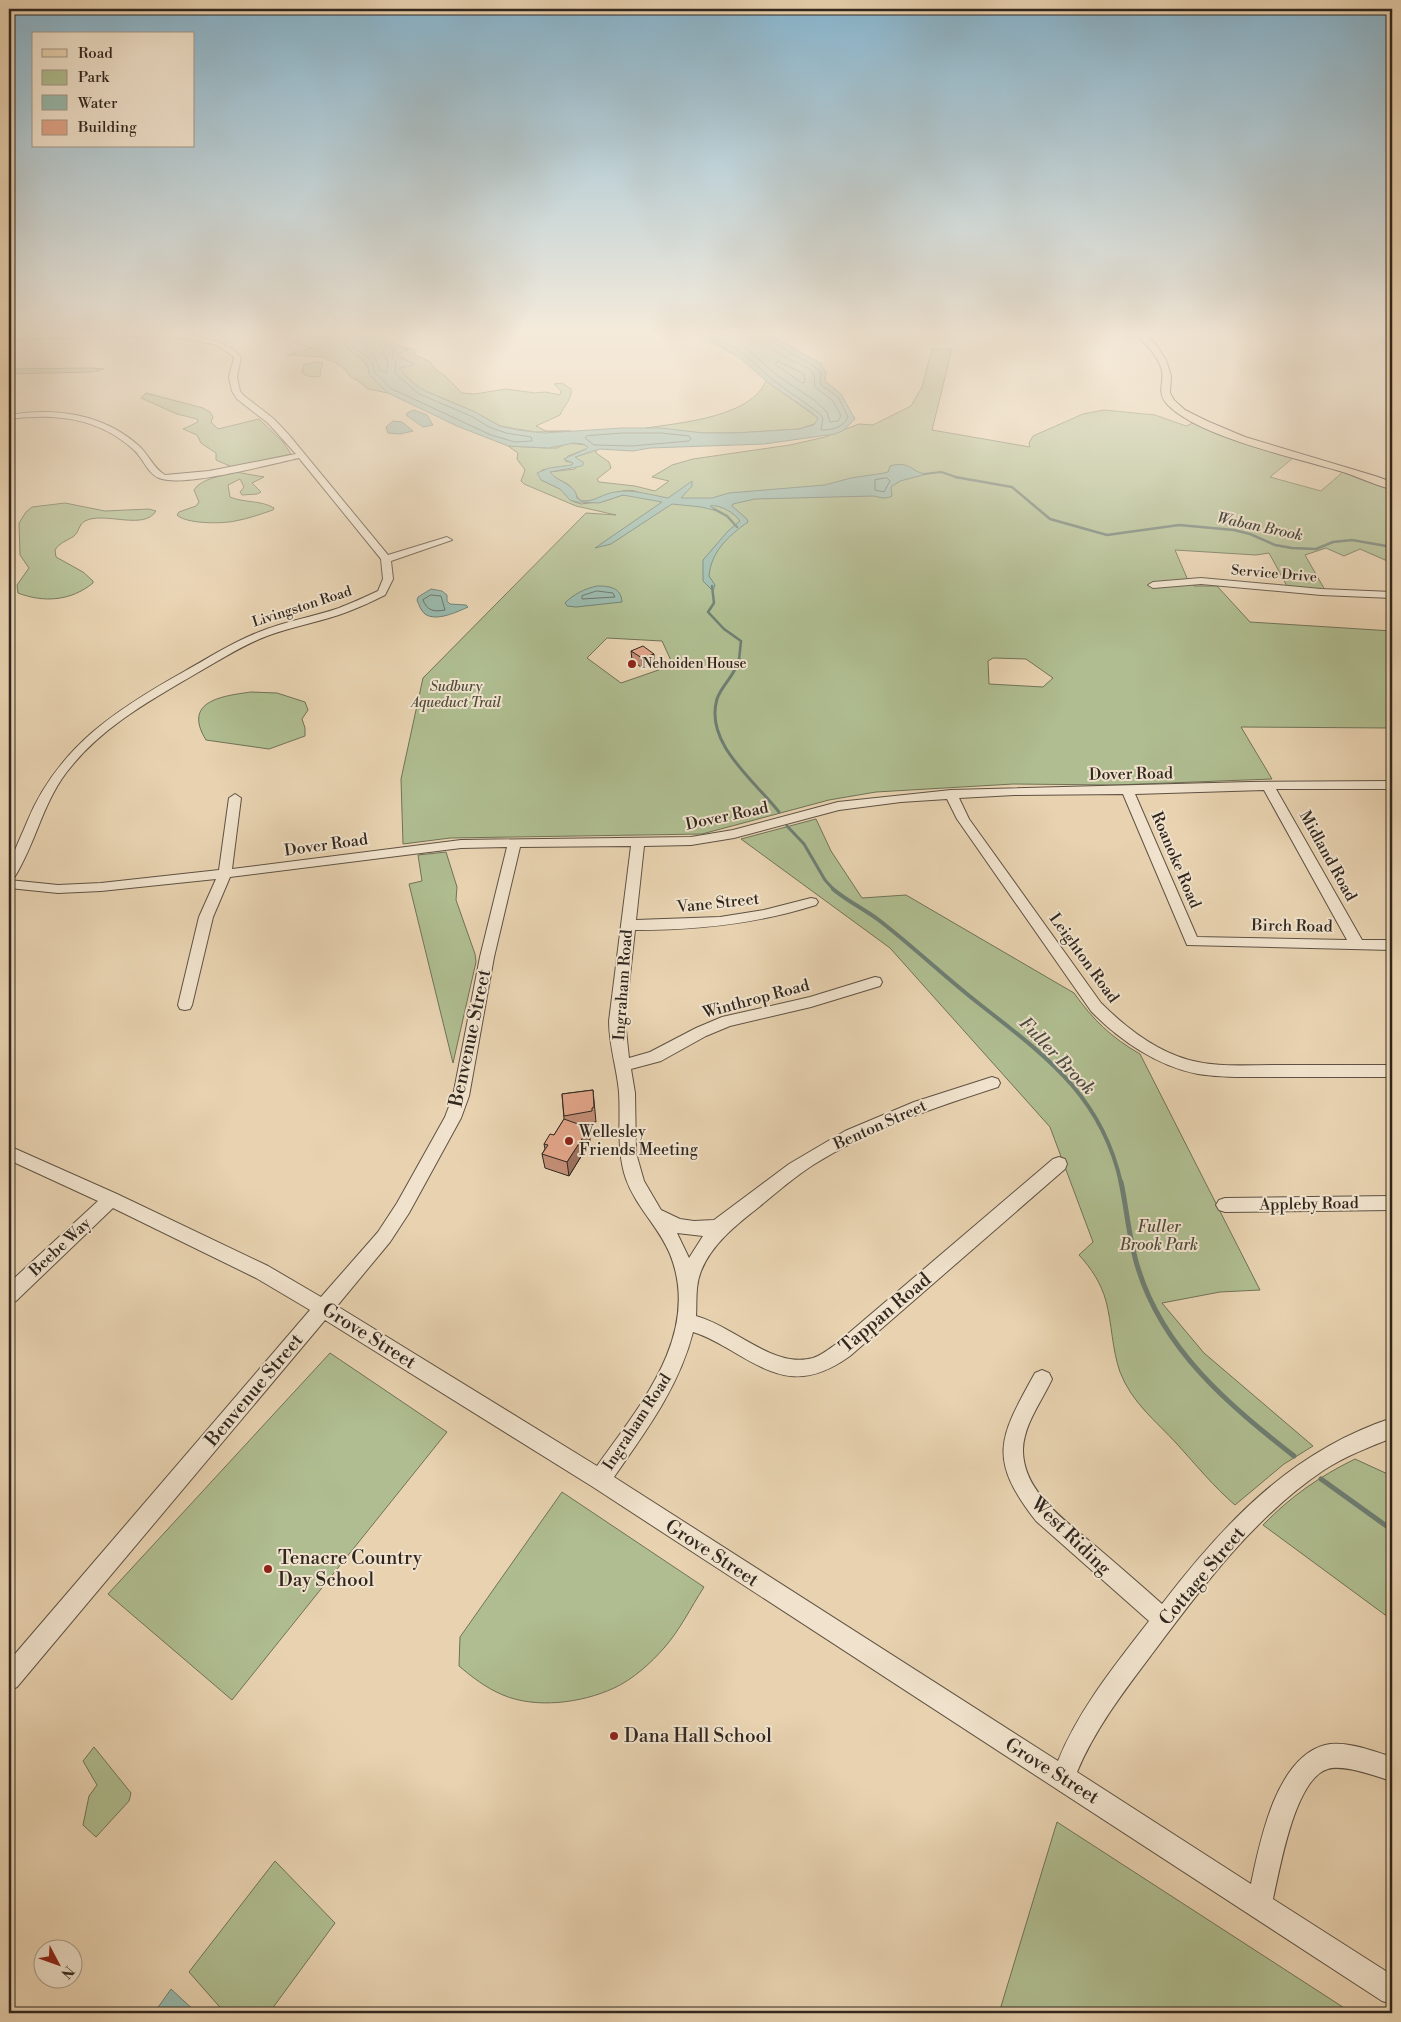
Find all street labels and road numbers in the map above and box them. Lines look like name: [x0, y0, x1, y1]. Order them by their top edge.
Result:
street label: Service Drive: [1230, 561, 1318, 587]
street label: Livingston Road: [250, 582, 354, 632]
street label: Dover Road: [1089, 763, 1173, 785]
street label: Dover Road: [684, 797, 770, 835]
street label: Midland Road: [1295, 807, 1361, 905]
street label: Roanoke Road: [1147, 809, 1205, 911]
street label: Dover Road: [283, 829, 369, 861]
street label: Vane Street: [675, 889, 760, 917]
street label: Leighton Road: [1045, 909, 1123, 1007]
street label: Birch Road: [1250, 915, 1333, 937]
street label: Ingraham Road: [609, 929, 637, 1041]
street label: Benvenue Street: [443, 967, 496, 1110]
street label: Winthrop Road: [700, 975, 811, 1023]
street label: Benton Street: [830, 1095, 930, 1155]
street label: Appleby Road: [1258, 1193, 1359, 1215]
street label: Beebe Way: [24, 1213, 95, 1281]
street label: Tappan Road: [834, 1267, 936, 1358]
street label: Grove Street: [317, 1298, 421, 1375]
street label: Benvenue Street: [199, 1328, 308, 1452]
street label: Ingraham Road: [598, 1370, 676, 1474]
street label: West Riding: [1025, 1491, 1116, 1580]
street label: Grove Street: [661, 1514, 763, 1592]
street label: Cottage Street: [1154, 1521, 1250, 1630]
street label: Grove Street: [1000, 1733, 1104, 1810]

